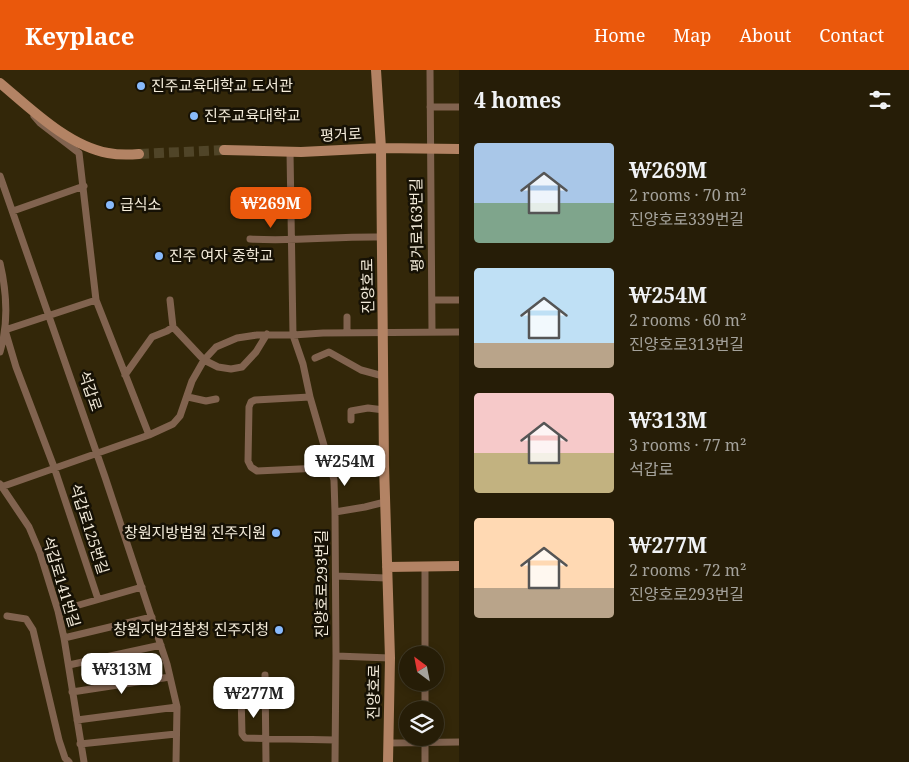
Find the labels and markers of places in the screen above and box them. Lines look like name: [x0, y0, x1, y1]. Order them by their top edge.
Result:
place label: 진주교육대학교 도서관: [151, 75, 293, 95]
marker: 진주교육대학교 도서관: [135, 80, 147, 92]
place label: 진주교육대학교: [204, 105, 301, 125]
marker: 진주교육대학교: [188, 110, 200, 122]
pin: ₩269M: [236, 186, 306, 229]
place label: 급식소: [120, 194, 162, 214]
marker: 급식소: [104, 199, 116, 211]
place label: 진주 여자 중학교: [169, 245, 273, 265]
marker: 진주 여자 중학교: [153, 250, 165, 262]
pin: ₩254M: [310, 444, 380, 487]
place label: 창원지방법원 진주지원: [124, 522, 266, 542]
marker: 창원지방법원 진주지원: [270, 527, 282, 539]
place label: 창원지방검찰청 진주지청: [113, 619, 269, 639]
marker: 창원지방검찰청 진주지청: [273, 624, 285, 636]
pin: ₩313M: [87, 652, 157, 695]
pin: ₩277M: [219, 676, 289, 719]

